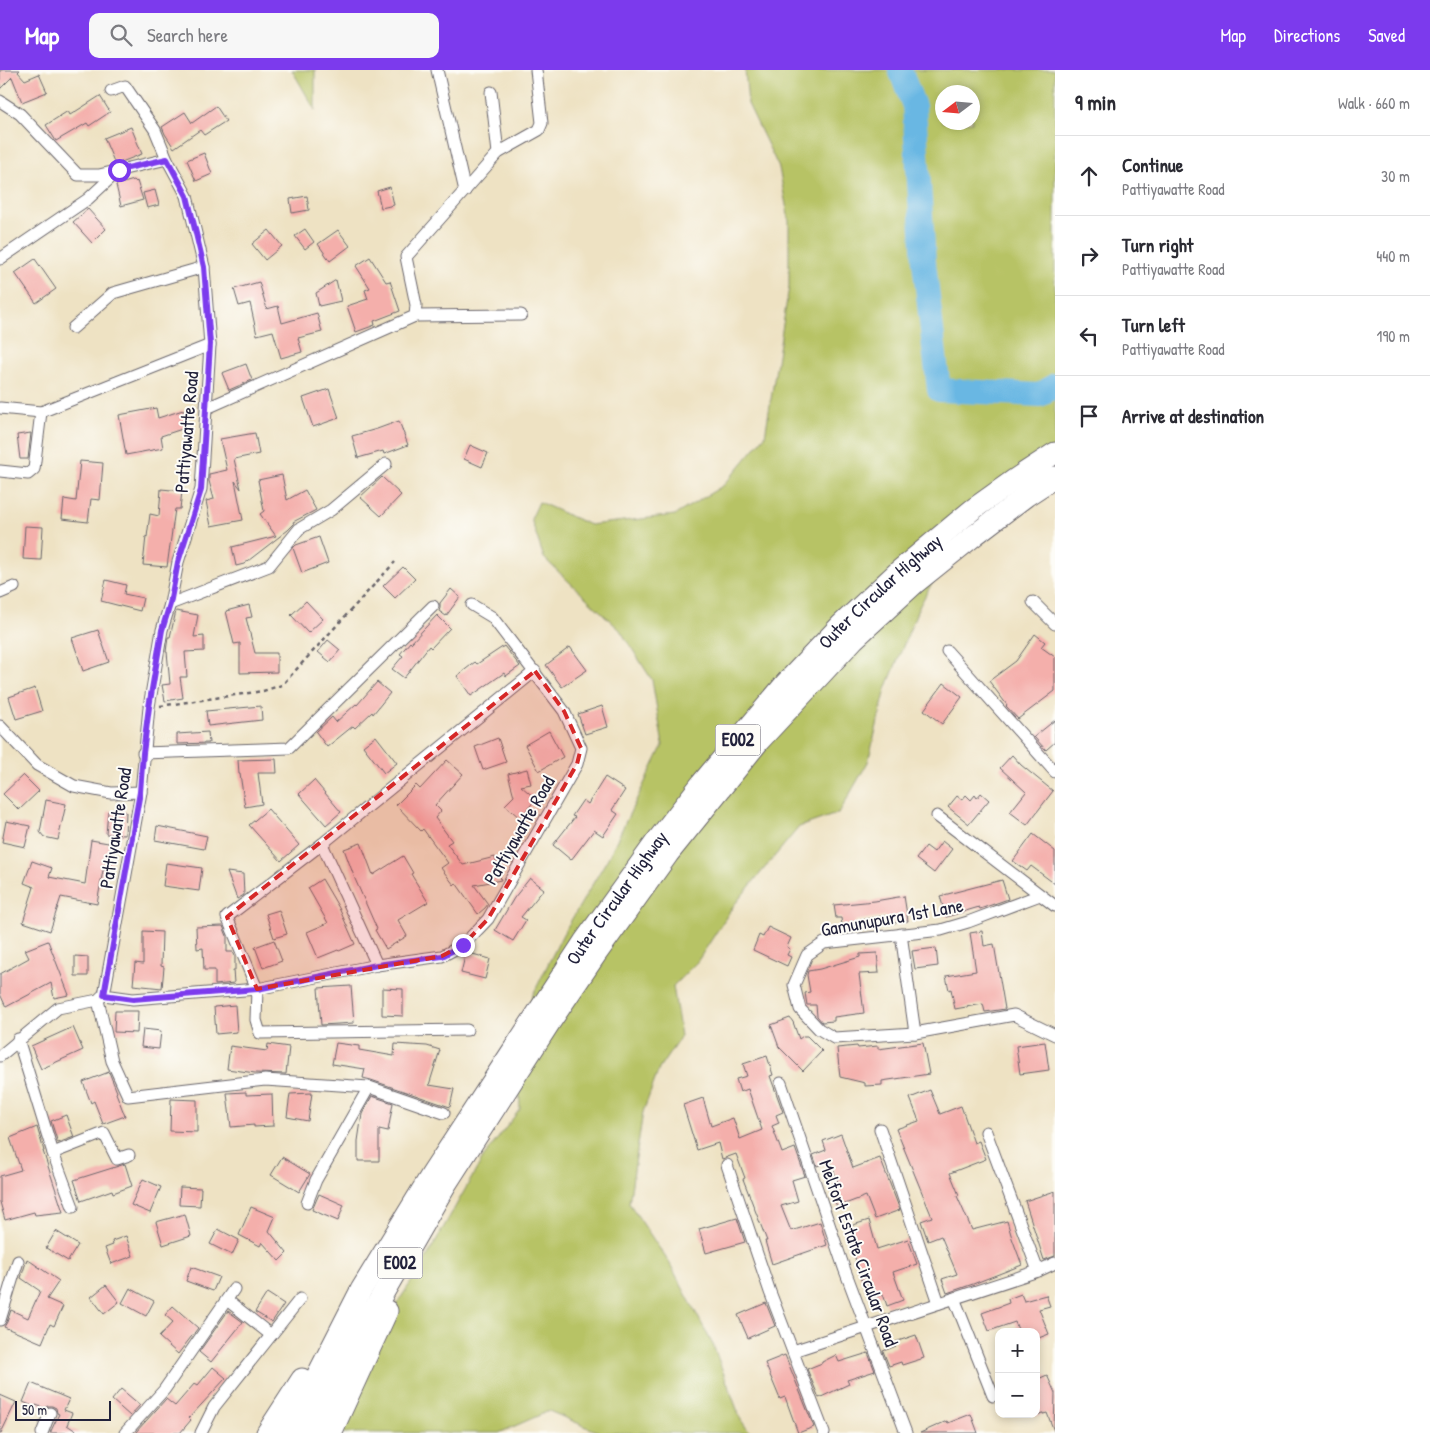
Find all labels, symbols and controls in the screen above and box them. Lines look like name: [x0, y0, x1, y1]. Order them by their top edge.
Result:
search box: [89, 13, 439, 58]
text: Map: [25, 19, 59, 51]
icon: search: [107, 21, 135, 49]
text: Search here: [147, 22, 228, 48]
text: Map: [1221, 23, 1246, 48]
text: Directions: [1274, 23, 1340, 48]
text: Saved: [1368, 23, 1405, 48]
north arrow: [935, 85, 980, 130]
text: 9 min: [1075, 88, 1116, 117]
text: Walk · 660 m: [1338, 92, 1410, 114]
text: Continue: [1122, 152, 1183, 178]
route start: [108, 159, 131, 182]
icon: ahead: [1075, 162, 1103, 190]
text: 30 m: [1381, 165, 1410, 187]
text: Pattiyawatte Road: [1122, 178, 1225, 200]
text: Turn right: [1122, 232, 1193, 258]
icon: right: [1075, 242, 1103, 270]
text: 440 m: [1376, 245, 1410, 267]
text: Pattiyawatte Road: [1122, 258, 1225, 280]
text: Turn left: [1122, 312, 1185, 338]
icon: left: [1075, 322, 1103, 350]
text: 190 m: [1377, 325, 1410, 347]
text: Pattiyawatte Road: [1122, 338, 1225, 360]
street label: Pattiyawatte Road: [168, 370, 204, 494]
icon: arrive: [1075, 402, 1103, 430]
text: Arrive at destination: [1122, 403, 1264, 429]
street label: Outer Circular Highway: [812, 528, 947, 654]
road number: E002: [716, 724, 760, 756]
street label: Pattiyawatte Road: [93, 765, 137, 890]
street label: Pattiyawatte Road: [477, 770, 561, 889]
street label: Outer Circular Highway: [560, 825, 673, 970]
street label: Gamunupura 1st Lane: [819, 892, 966, 942]
route end: [452, 934, 475, 957]
street label: Melfort Estate Circular Road: [813, 1156, 905, 1351]
road number: E002: [378, 1248, 422, 1278]
map controls: [995, 1328, 1040, 1418]
button: +: [995, 1328, 1040, 1373]
button: −: [995, 1373, 1040, 1418]
scale bar: [15, 1398, 111, 1421]
text: 50 m: [22, 1400, 47, 1419]

